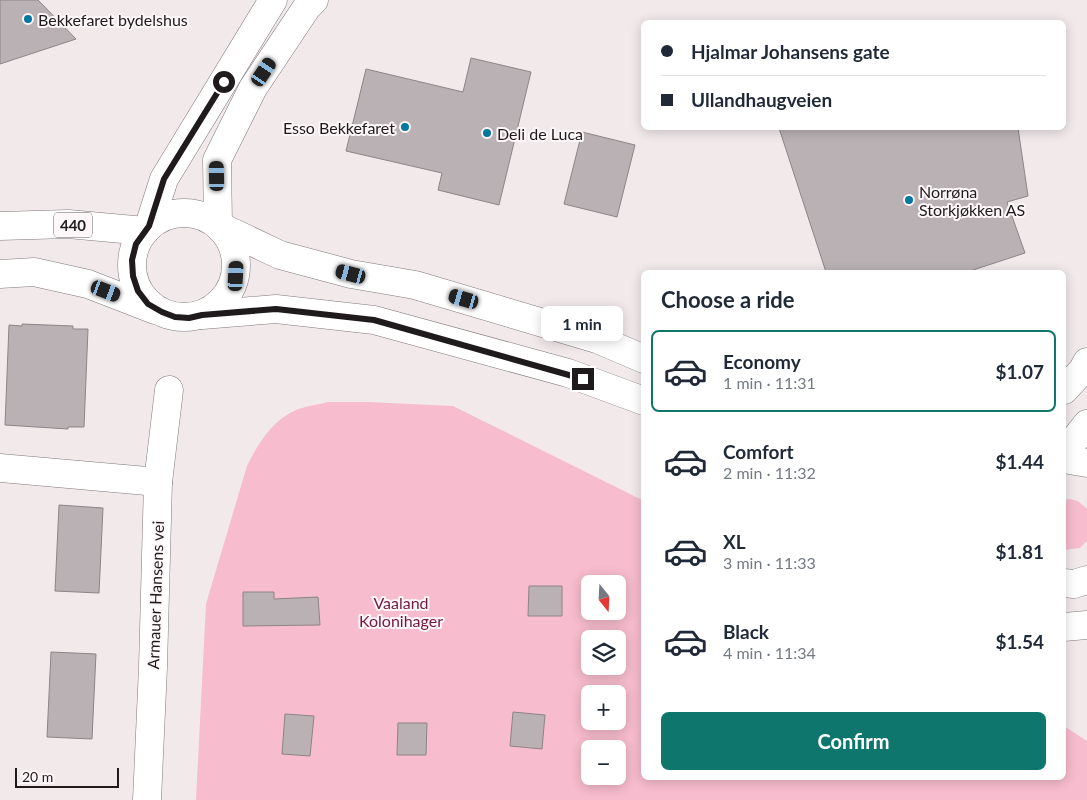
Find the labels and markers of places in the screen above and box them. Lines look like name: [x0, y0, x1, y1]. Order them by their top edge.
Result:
place label: Bekkefaret bydelshus: [38, 10, 188, 29]
marker: Bekkefaret bydelshus: [22, 13, 34, 25]
place label: Esso Bekkefaret: [283, 118, 395, 137]
marker: Esso Bekkefaret: [399, 121, 411, 133]
place label: Deli de Luca: [497, 124, 583, 143]
marker: Deli de Luca: [481, 127, 493, 139]
place label: Norrøna Storkjøkken AS: [919, 182, 1025, 219]
marker: Norrøna Storkjøkken AS: [903, 194, 915, 206]

